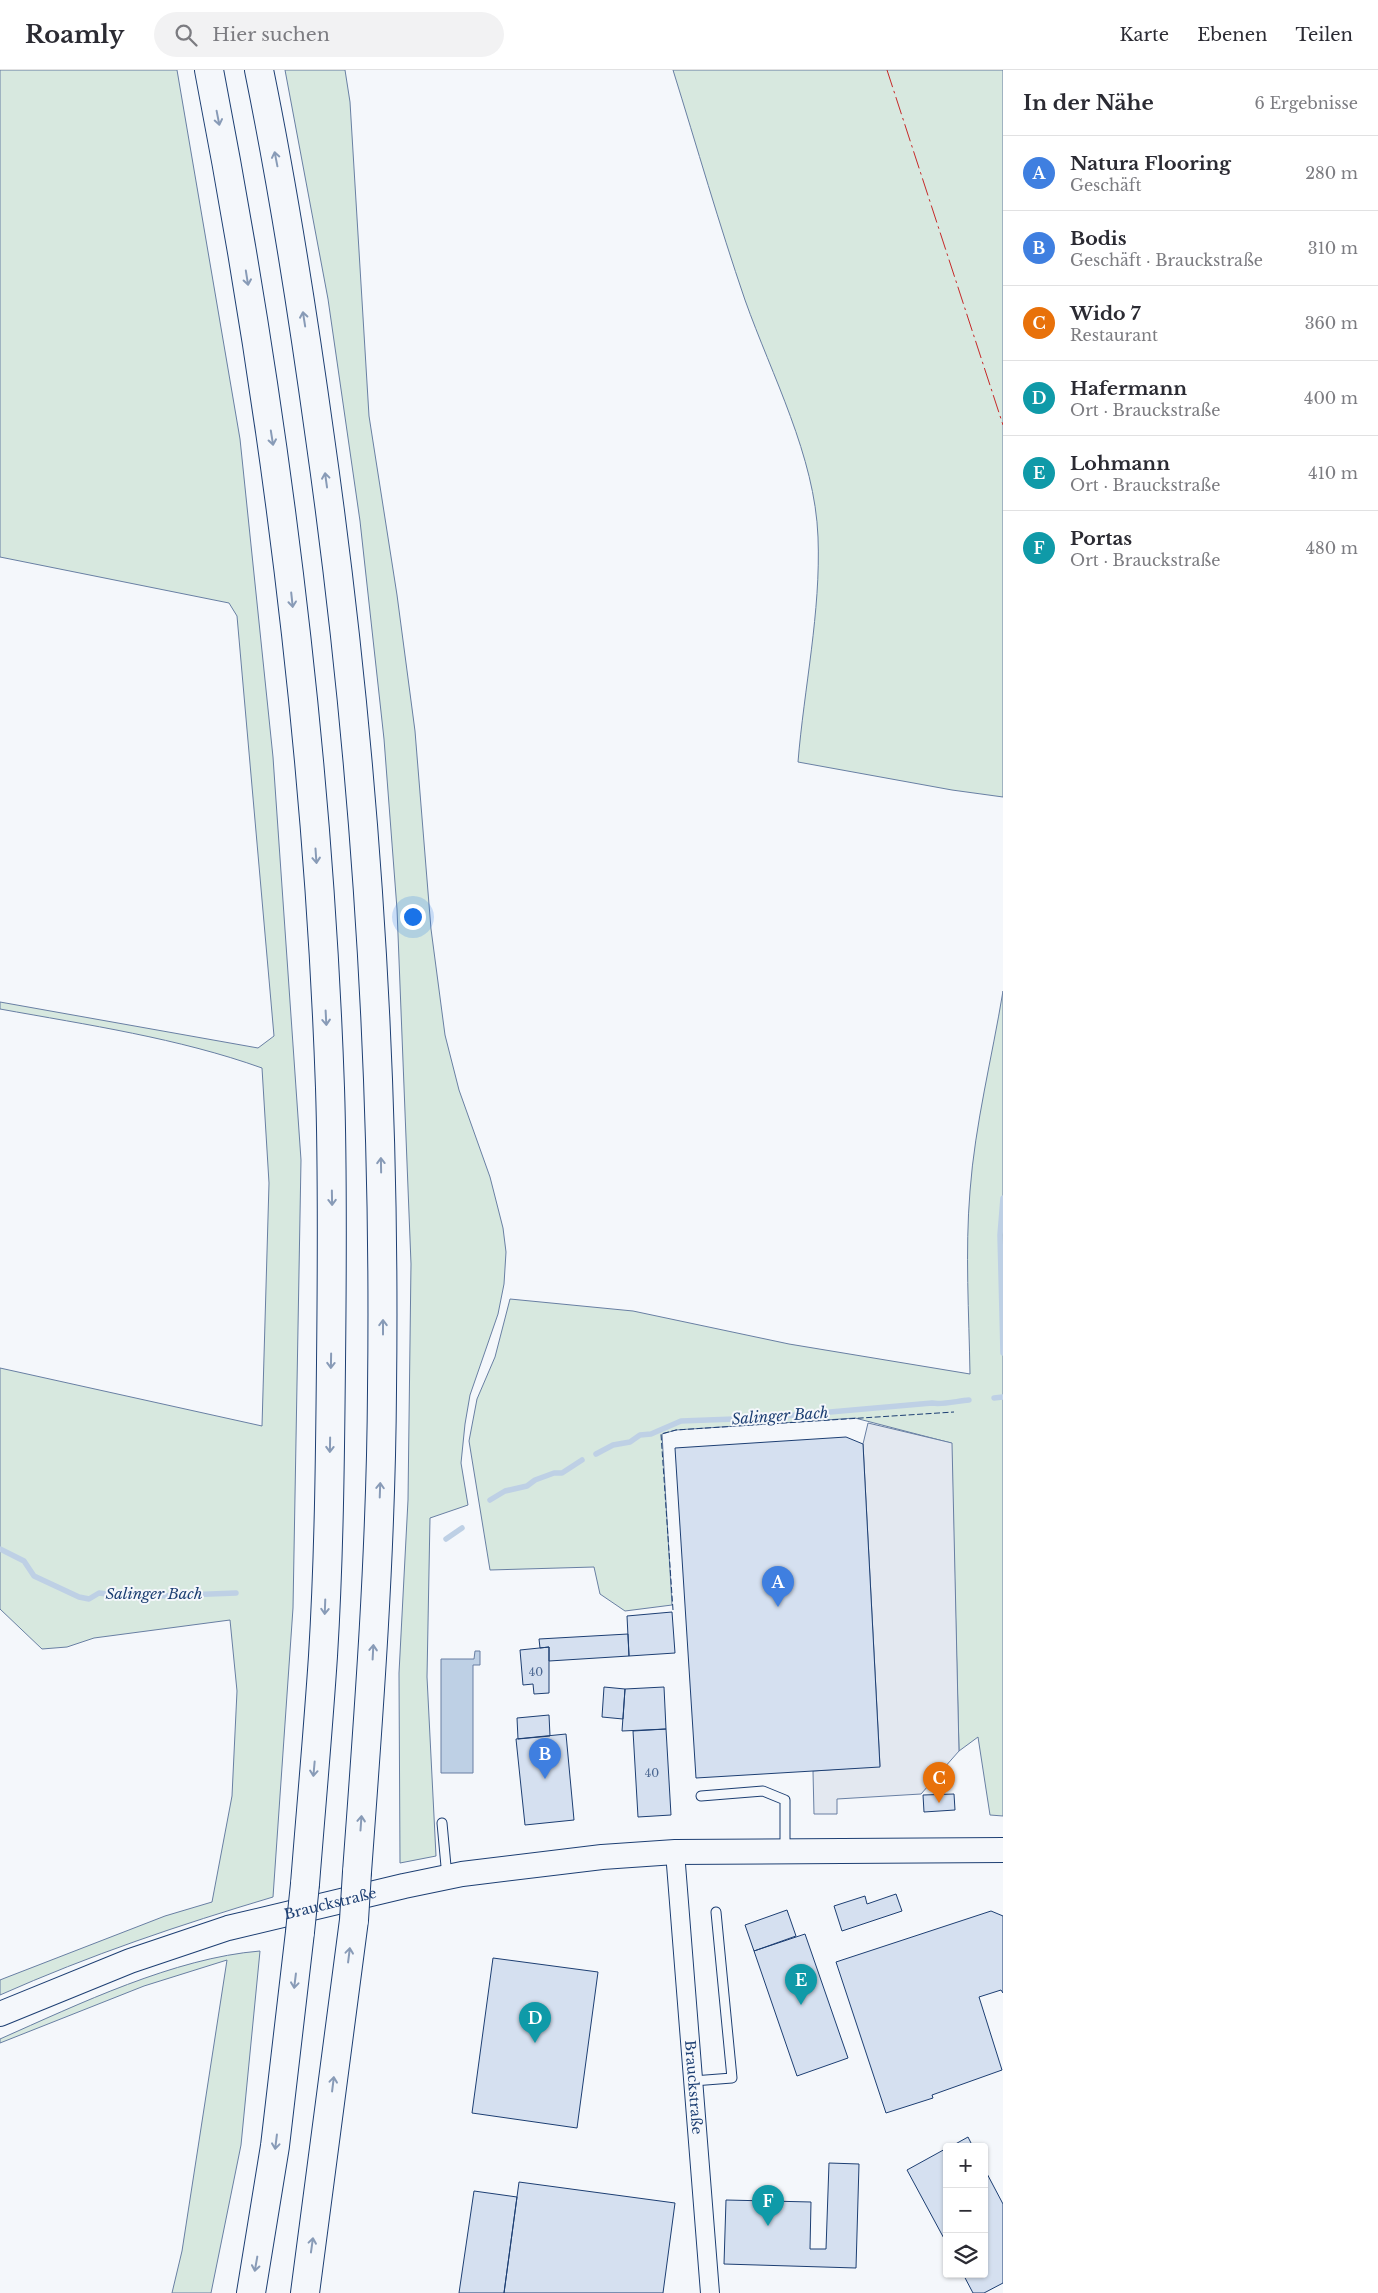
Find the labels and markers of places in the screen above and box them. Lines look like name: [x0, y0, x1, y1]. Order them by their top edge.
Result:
pin: A: [762, 1566, 794, 1607]
pin: B: [529, 1738, 561, 1779]
pin: C: [923, 1762, 955, 1803]
pin: E: [785, 1964, 817, 2005]
pin: D: [519, 2002, 551, 2043]
pin: F: [752, 2185, 784, 2226]

